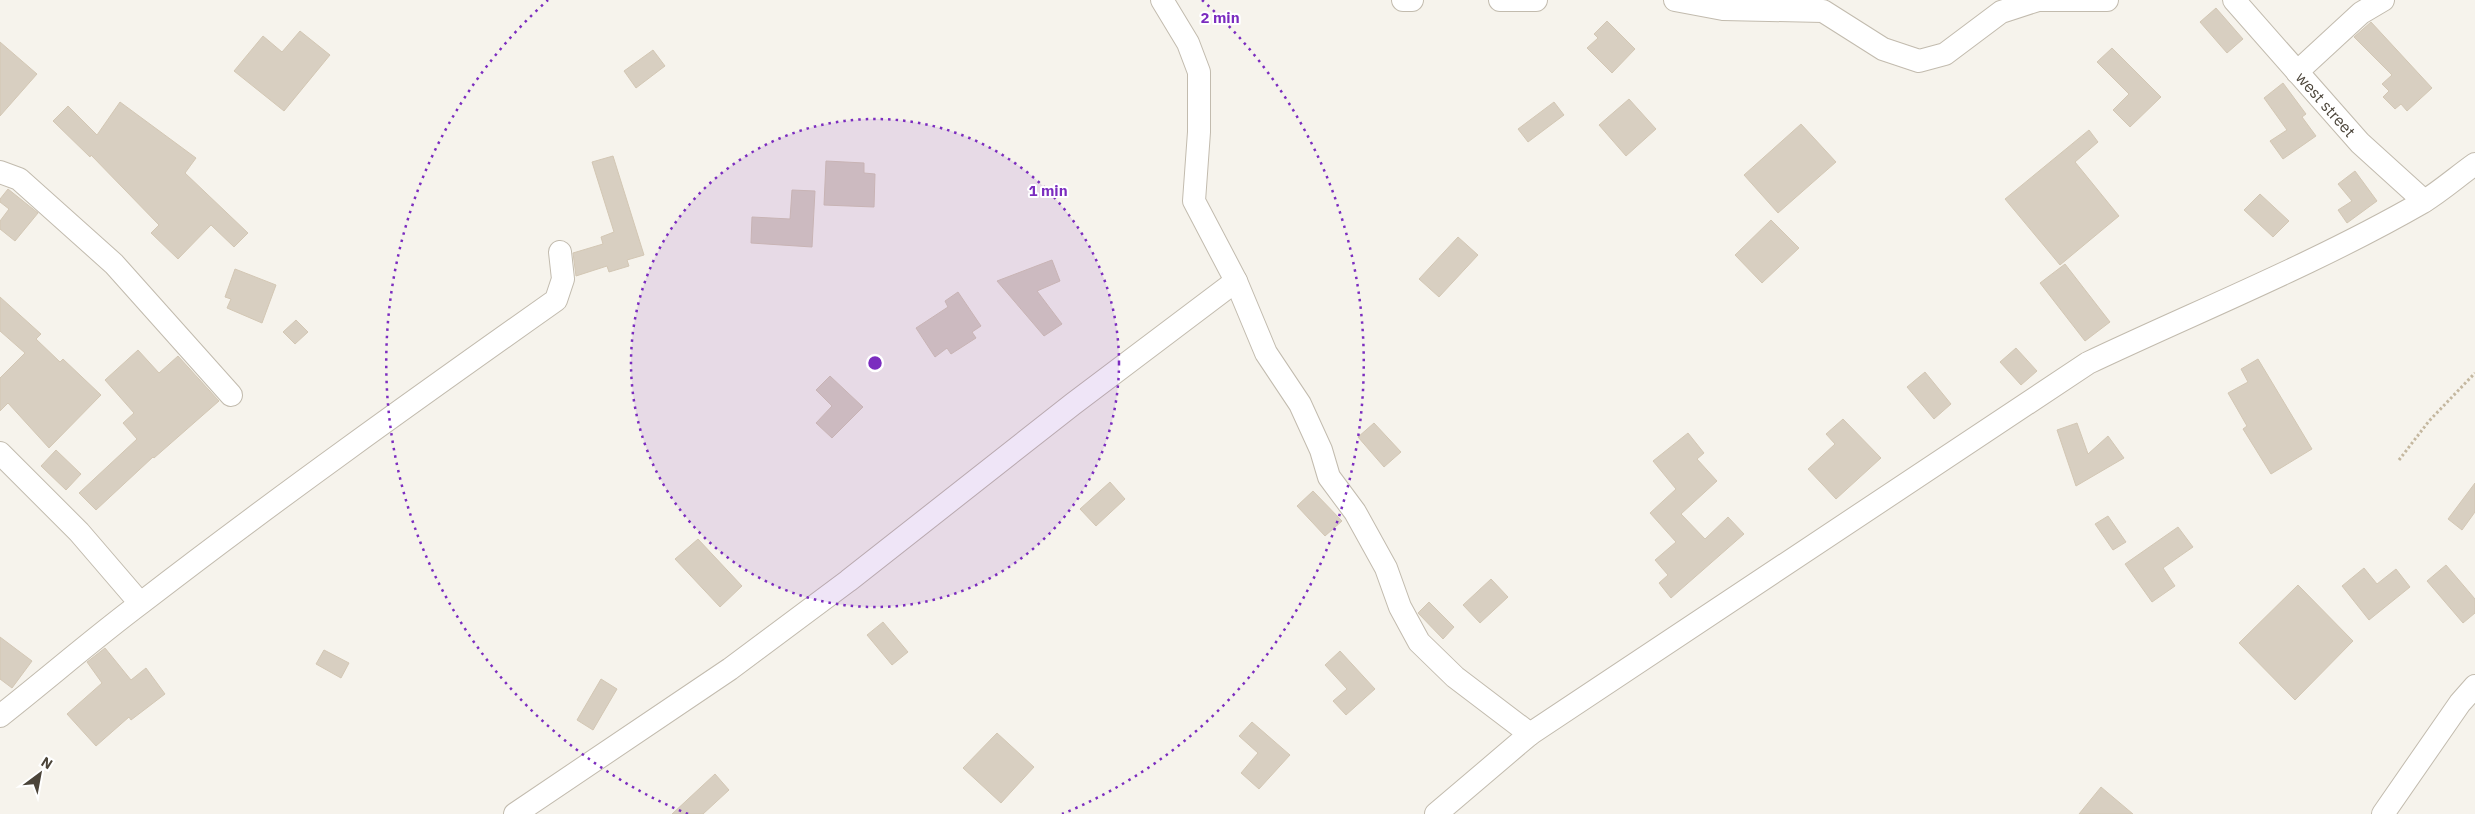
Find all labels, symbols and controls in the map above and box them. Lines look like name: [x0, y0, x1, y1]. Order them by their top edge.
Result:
text: 2 min: [1200, 8, 1240, 27]
street label: west street: [2292, 68, 2360, 141]
text: 1 min: [1028, 181, 1068, 200]
centre of rings: [866, 354, 884, 372]
north arrow: [15, 749, 65, 799]
text: N: [38, 753, 56, 773]

